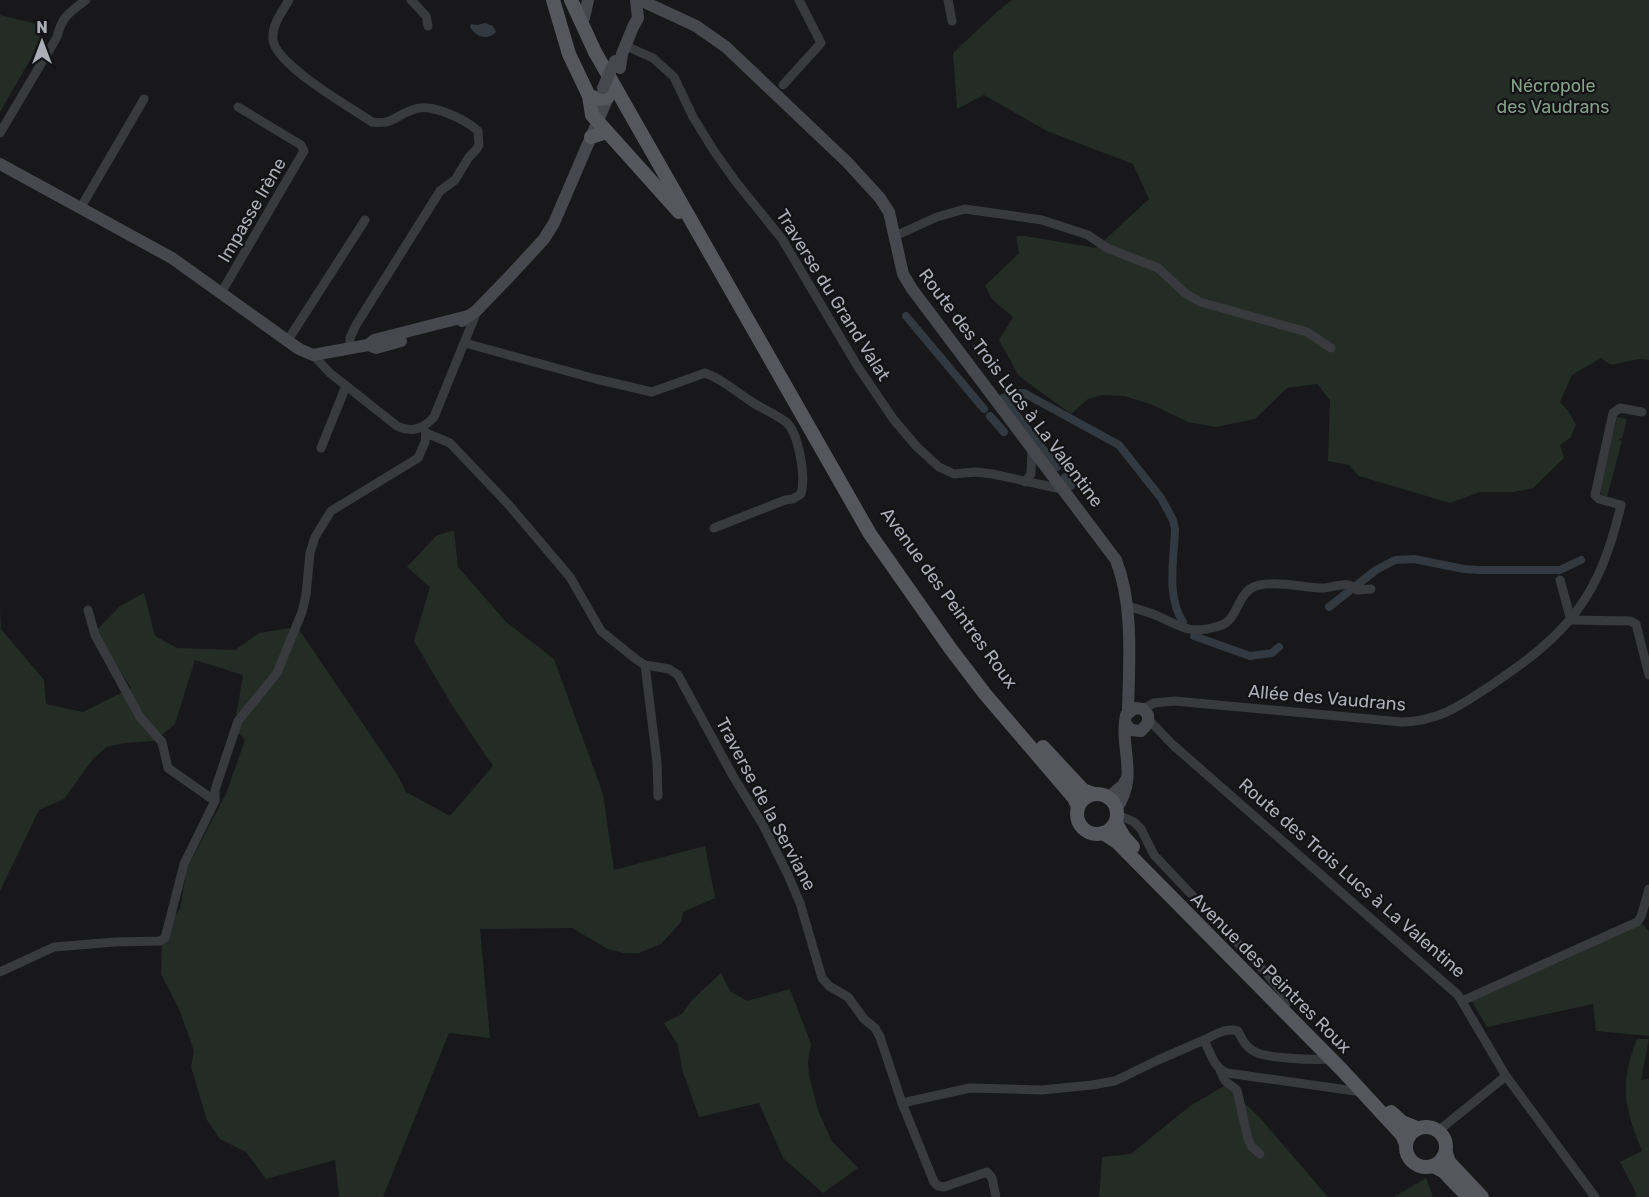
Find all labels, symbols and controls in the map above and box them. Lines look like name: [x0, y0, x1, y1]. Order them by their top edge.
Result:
north arrow: [12, 12, 72, 72]
text: N: [36, 18, 48, 37]
park label: Nécropole des Vaudrans: [1497, 75, 1609, 118]
street label: Impasse Irène: [213, 154, 291, 266]
street label: Traverse du Grand Valat: [771, 205, 895, 385]
street label: Route des Trois Lucs à La Valentine: [914, 264, 1108, 512]
street label: Avenue des Peintres Roux: [876, 503, 1022, 693]
street label: Allée des Vaudrans: [1247, 680, 1407, 716]
street label: Traverse de la Serviane: [711, 714, 821, 894]
street label: Route des Trois Lucs à La Valentine: [1234, 774, 1470, 982]
street label: Avenue des Peintres Roux: [1186, 888, 1356, 1058]

